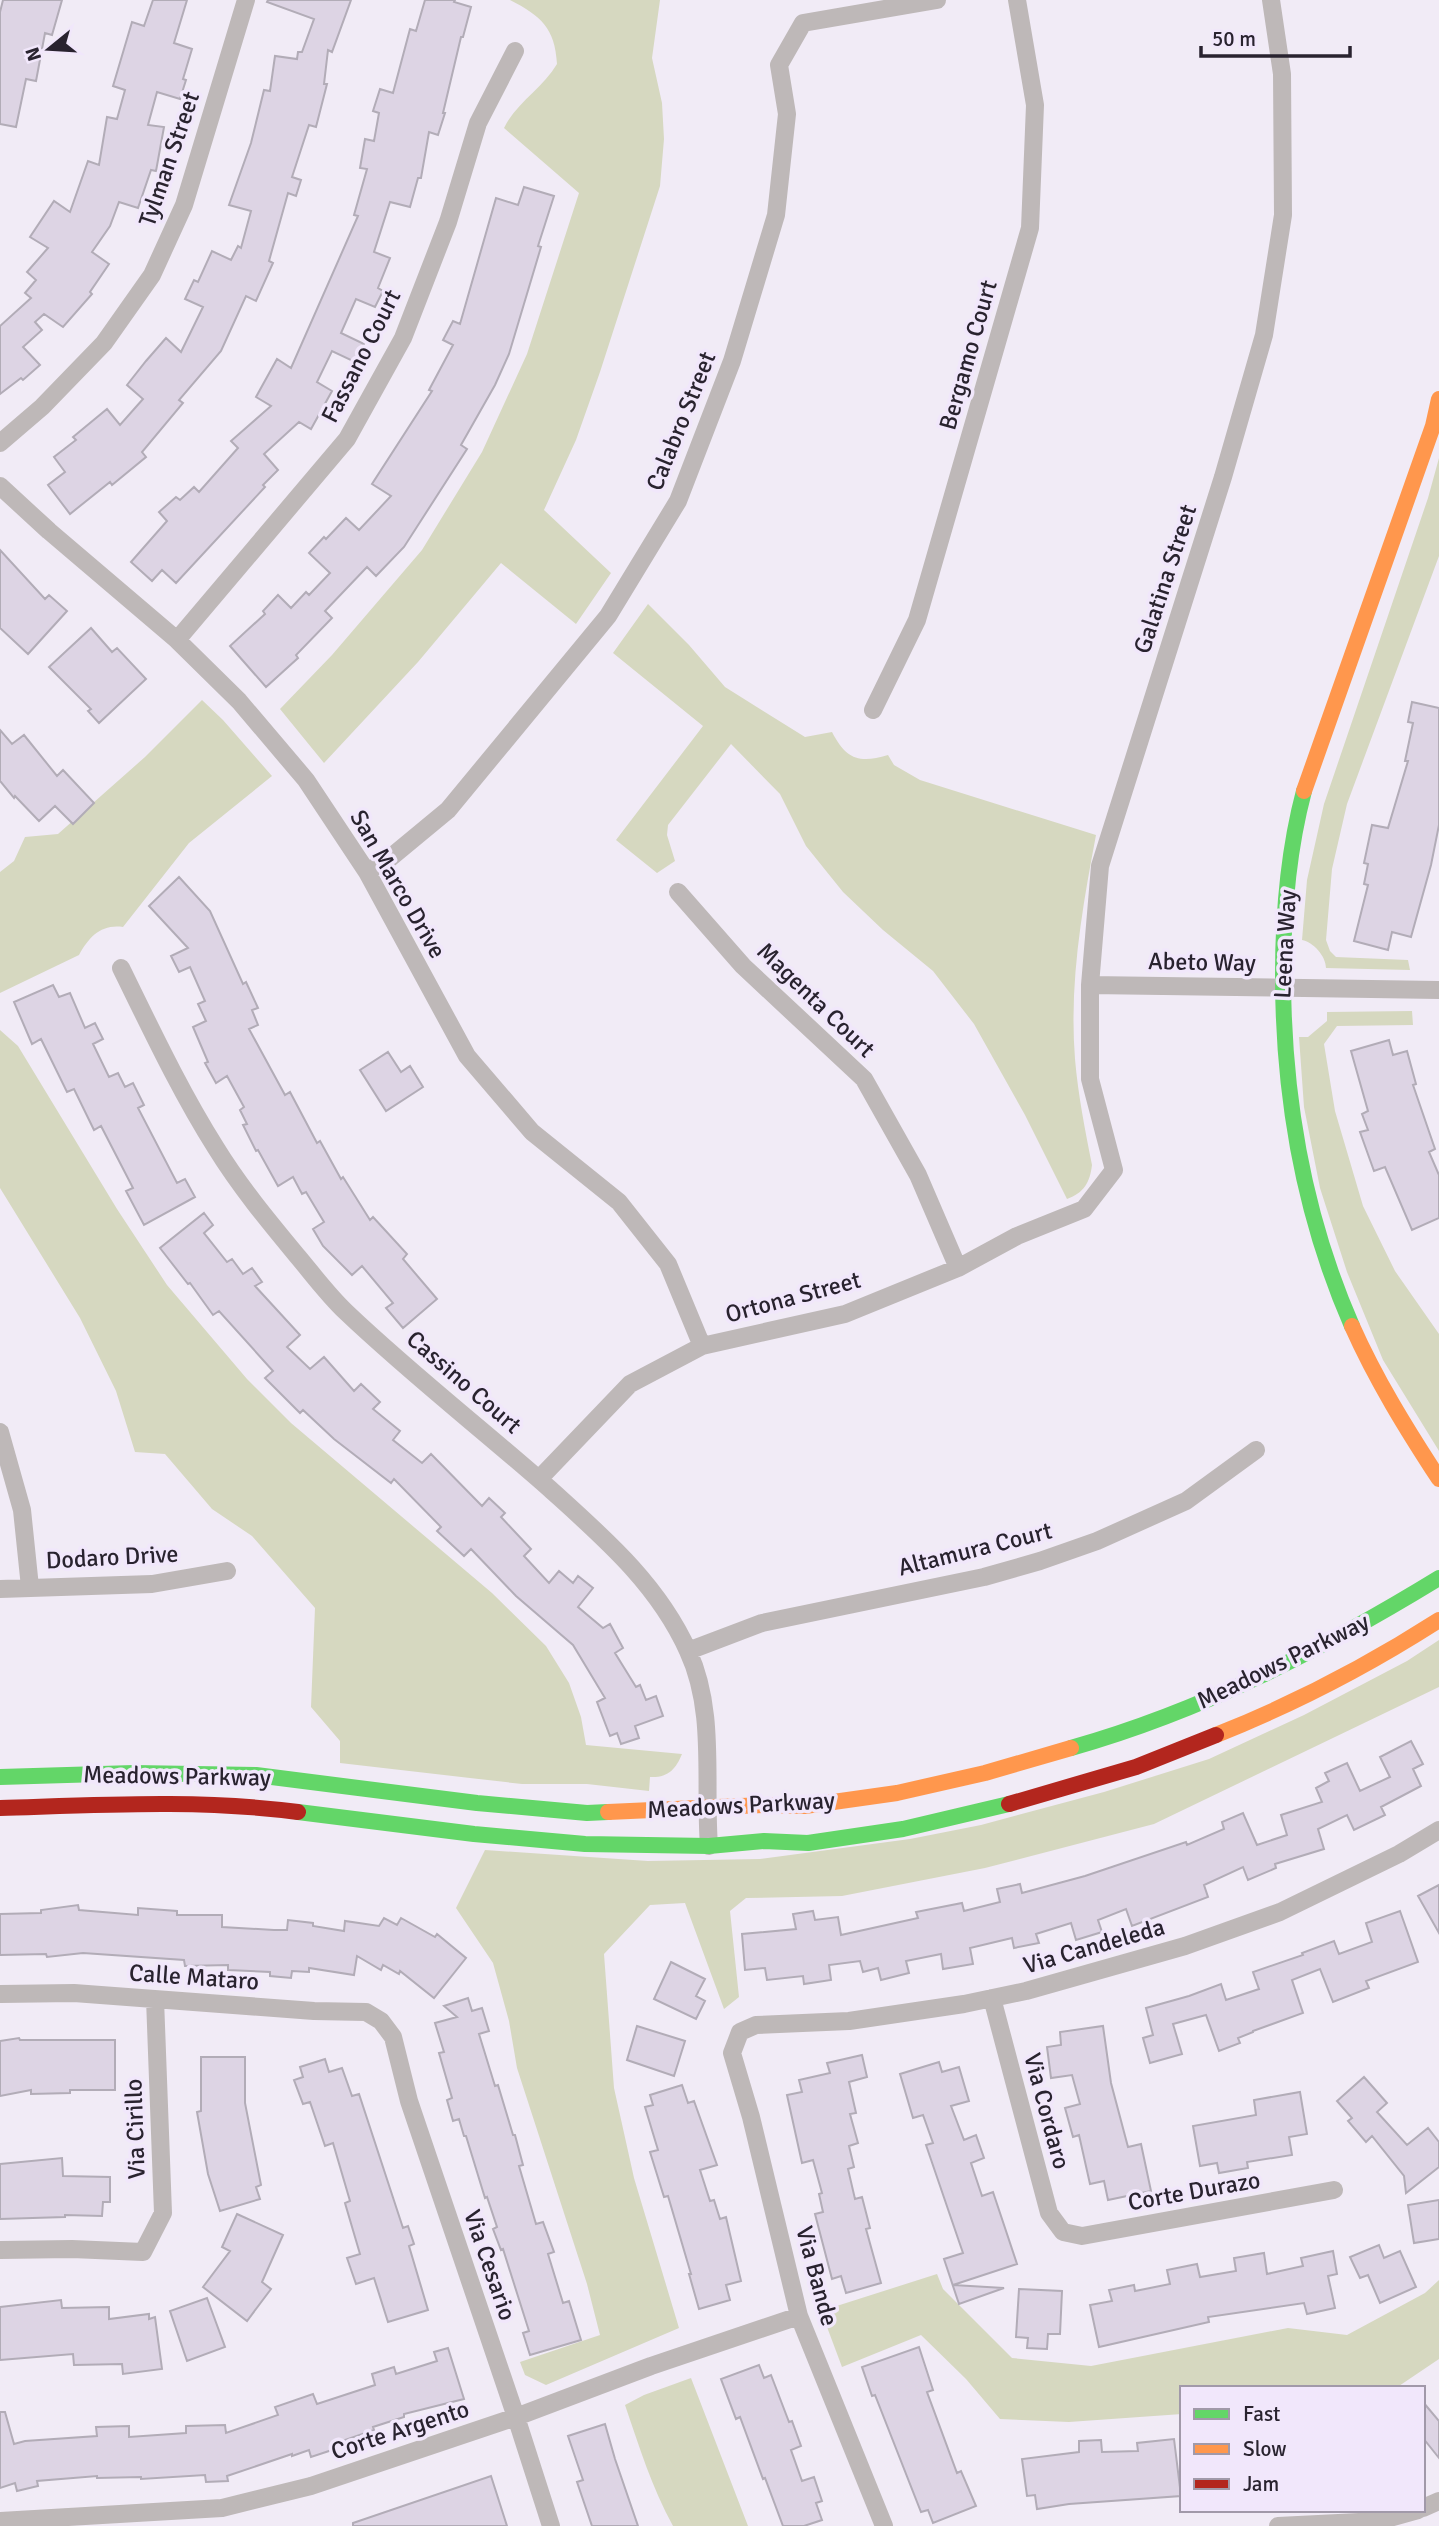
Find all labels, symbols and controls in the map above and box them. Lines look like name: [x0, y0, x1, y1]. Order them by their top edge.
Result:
north arrow: [14, 14, 84, 84]
scale bar: [1201, 14, 1350, 58]
text: 50 m: [1212, 26, 1256, 52]
text: N: [20, 44, 47, 64]
street label: Tylman Street: [132, 88, 206, 230]
street label: Bergamo Court: [932, 277, 1004, 433]
street label: Fassano Court: [315, 284, 407, 428]
street label: Calabro Street: [640, 347, 722, 495]
street label: Galatina Street: [1127, 501, 1203, 657]
street label: San Marco Drive: [343, 804, 453, 964]
street label: Leena Way: [1267, 889, 1303, 999]
street label: Magenta Court: [751, 936, 881, 1064]
street label: Abeto Way: [1148, 946, 1256, 978]
street label: Ortona Street: [722, 1265, 864, 1329]
street label: Cassino Court: [400, 1324, 528, 1440]
street label: Altamura Court: [895, 1515, 1055, 1583]
street label: Dodaro Drive: [45, 1539, 179, 1575]
street label: Meadows Parkway: [1192, 1606, 1374, 1716]
street label: Meadows Parkway: [83, 1759, 271, 1793]
street label: Meadows Parkway: [646, 1785, 836, 1825]
street label: Via Candeleda: [1020, 1911, 1168, 1981]
street label: Calle Mataro: [128, 1957, 260, 1997]
street label: Via Cordaro: [1017, 2050, 1077, 2172]
street label: Via Cirillo: [118, 2078, 152, 2180]
street label: Corte Durazo: [1125, 2165, 1263, 2217]
street label: Via Cesario: [457, 2206, 523, 2324]
street label: Via Bande: [789, 2223, 845, 2329]
legend: [1180, 2386, 1425, 2512]
street label: Corte Argento: [327, 2394, 473, 2466]
text: Fast: [1243, 2401, 1280, 2427]
text: Slow: [1243, 2436, 1287, 2462]
text: Jam: [1243, 2471, 1279, 2497]

